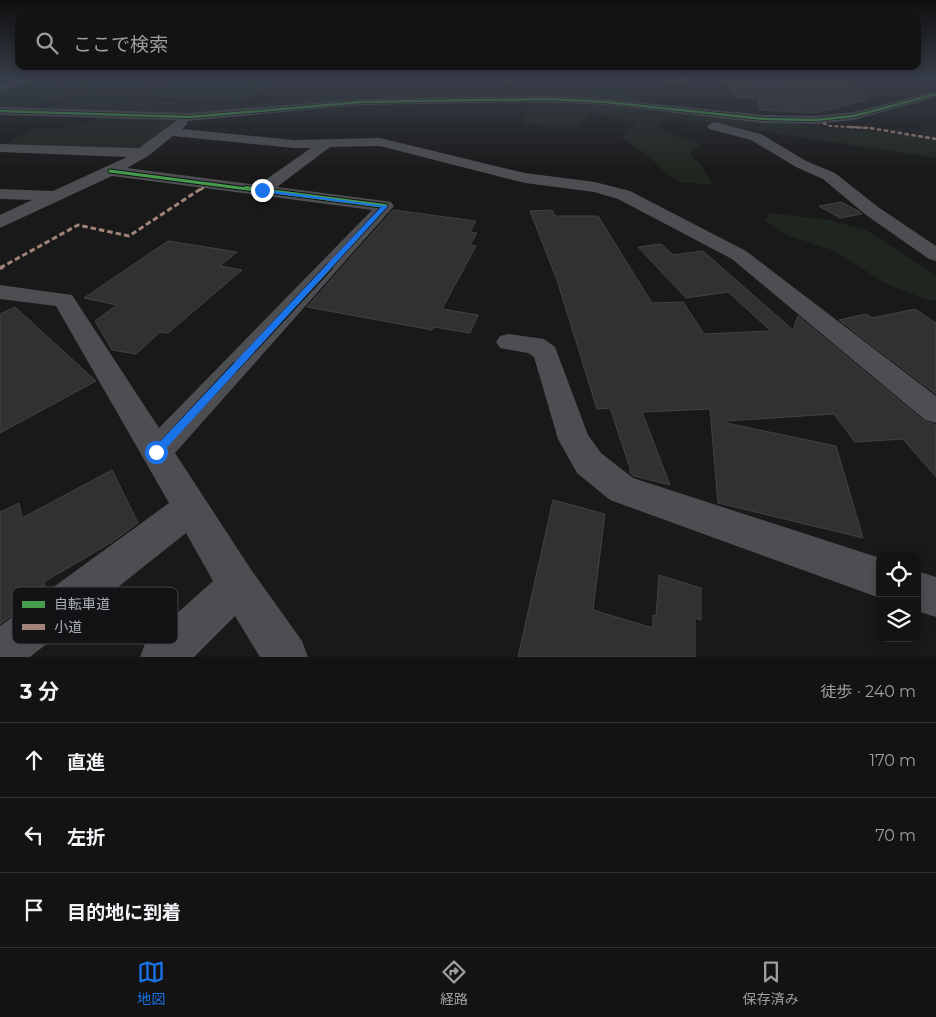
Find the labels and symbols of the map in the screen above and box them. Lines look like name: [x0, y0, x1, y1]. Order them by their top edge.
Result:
route end: [251, 179, 274, 202]
route start: [145, 441, 168, 464]
legend: [12, 587, 178, 644]
text: 自転車道: [54, 595, 110, 613]
text: 小道: [54, 618, 82, 636]

